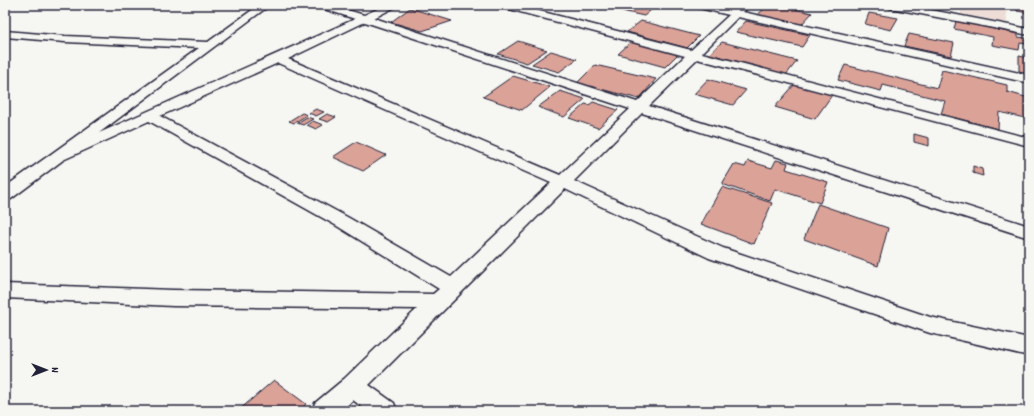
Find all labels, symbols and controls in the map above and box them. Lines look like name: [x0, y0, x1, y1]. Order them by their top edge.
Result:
north arrow: [26, 350, 66, 390]
text: N: [46, 367, 62, 373]

